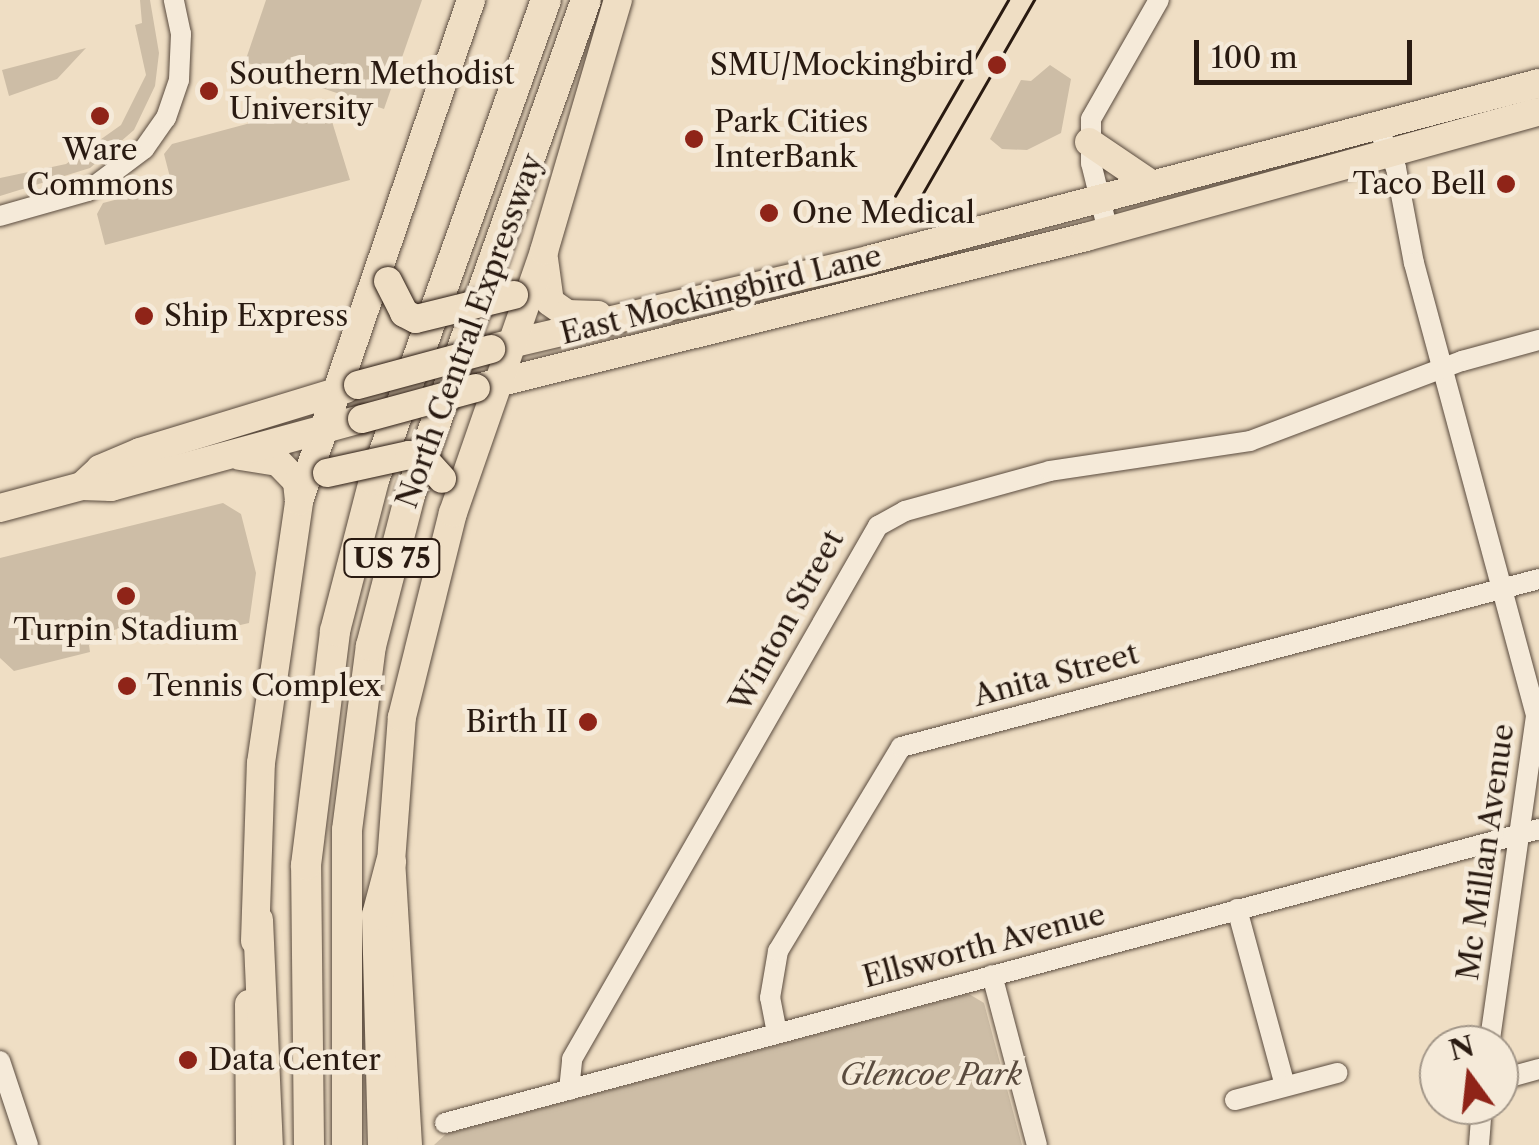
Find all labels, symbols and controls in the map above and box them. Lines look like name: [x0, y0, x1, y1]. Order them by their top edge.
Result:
scale bar: [1199, 20, 1416, 82]
text: 100 m: [1211, 39, 1298, 76]
place label: SMU/Mockingbird: [710, 47, 974, 83]
marker: SMU/Mockingbird: [984, 52, 1010, 78]
place label: Southern Methodist University: [229, 56, 515, 126]
marker: Southern Methodist University: [198, 80, 220, 102]
place label: Park Cities InterBank: [714, 104, 869, 174]
marker: Ware Commons: [89, 105, 111, 127]
marker: Park Cities InterBank: [683, 128, 705, 150]
place label: Ware Commons: [26, 132, 174, 202]
street label: North Central Expressway: [389, 149, 551, 513]
place label: Taco Bell: [1353, 166, 1486, 202]
marker: Taco Bell: [1495, 173, 1517, 195]
place label: One Medical: [792, 195, 975, 231]
marker: One Medical: [756, 200, 782, 226]
street label: East Mockingbird Lane: [557, 238, 885, 352]
place label: Ship Express: [164, 298, 348, 334]
marker: Ship Express: [133, 305, 155, 327]
street label: Winton Street: [722, 524, 852, 718]
road number: US 75: [342, 535, 442, 581]
marker: Turpin Stadium: [115, 585, 137, 607]
place label: Turpin Stadium: [13, 612, 239, 648]
street label: Anita Street: [969, 636, 1143, 714]
place label: Tennis Complex: [147, 668, 381, 704]
marker: Tennis Complex: [116, 675, 138, 697]
place label: Birth II: [465, 704, 568, 740]
marker: Birth II: [577, 711, 599, 733]
street label: Mc Millan Avenue: [1450, 721, 1522, 983]
street label: Ellsworth Avenue: [858, 896, 1110, 996]
north arrow: [1419, 1025, 1519, 1125]
text: N: [1446, 1028, 1478, 1068]
place label: Data Center: [208, 1042, 381, 1078]
marker: Data Center: [177, 1049, 199, 1071]
park label: Glencoe Park: [840, 1057, 1022, 1093]

